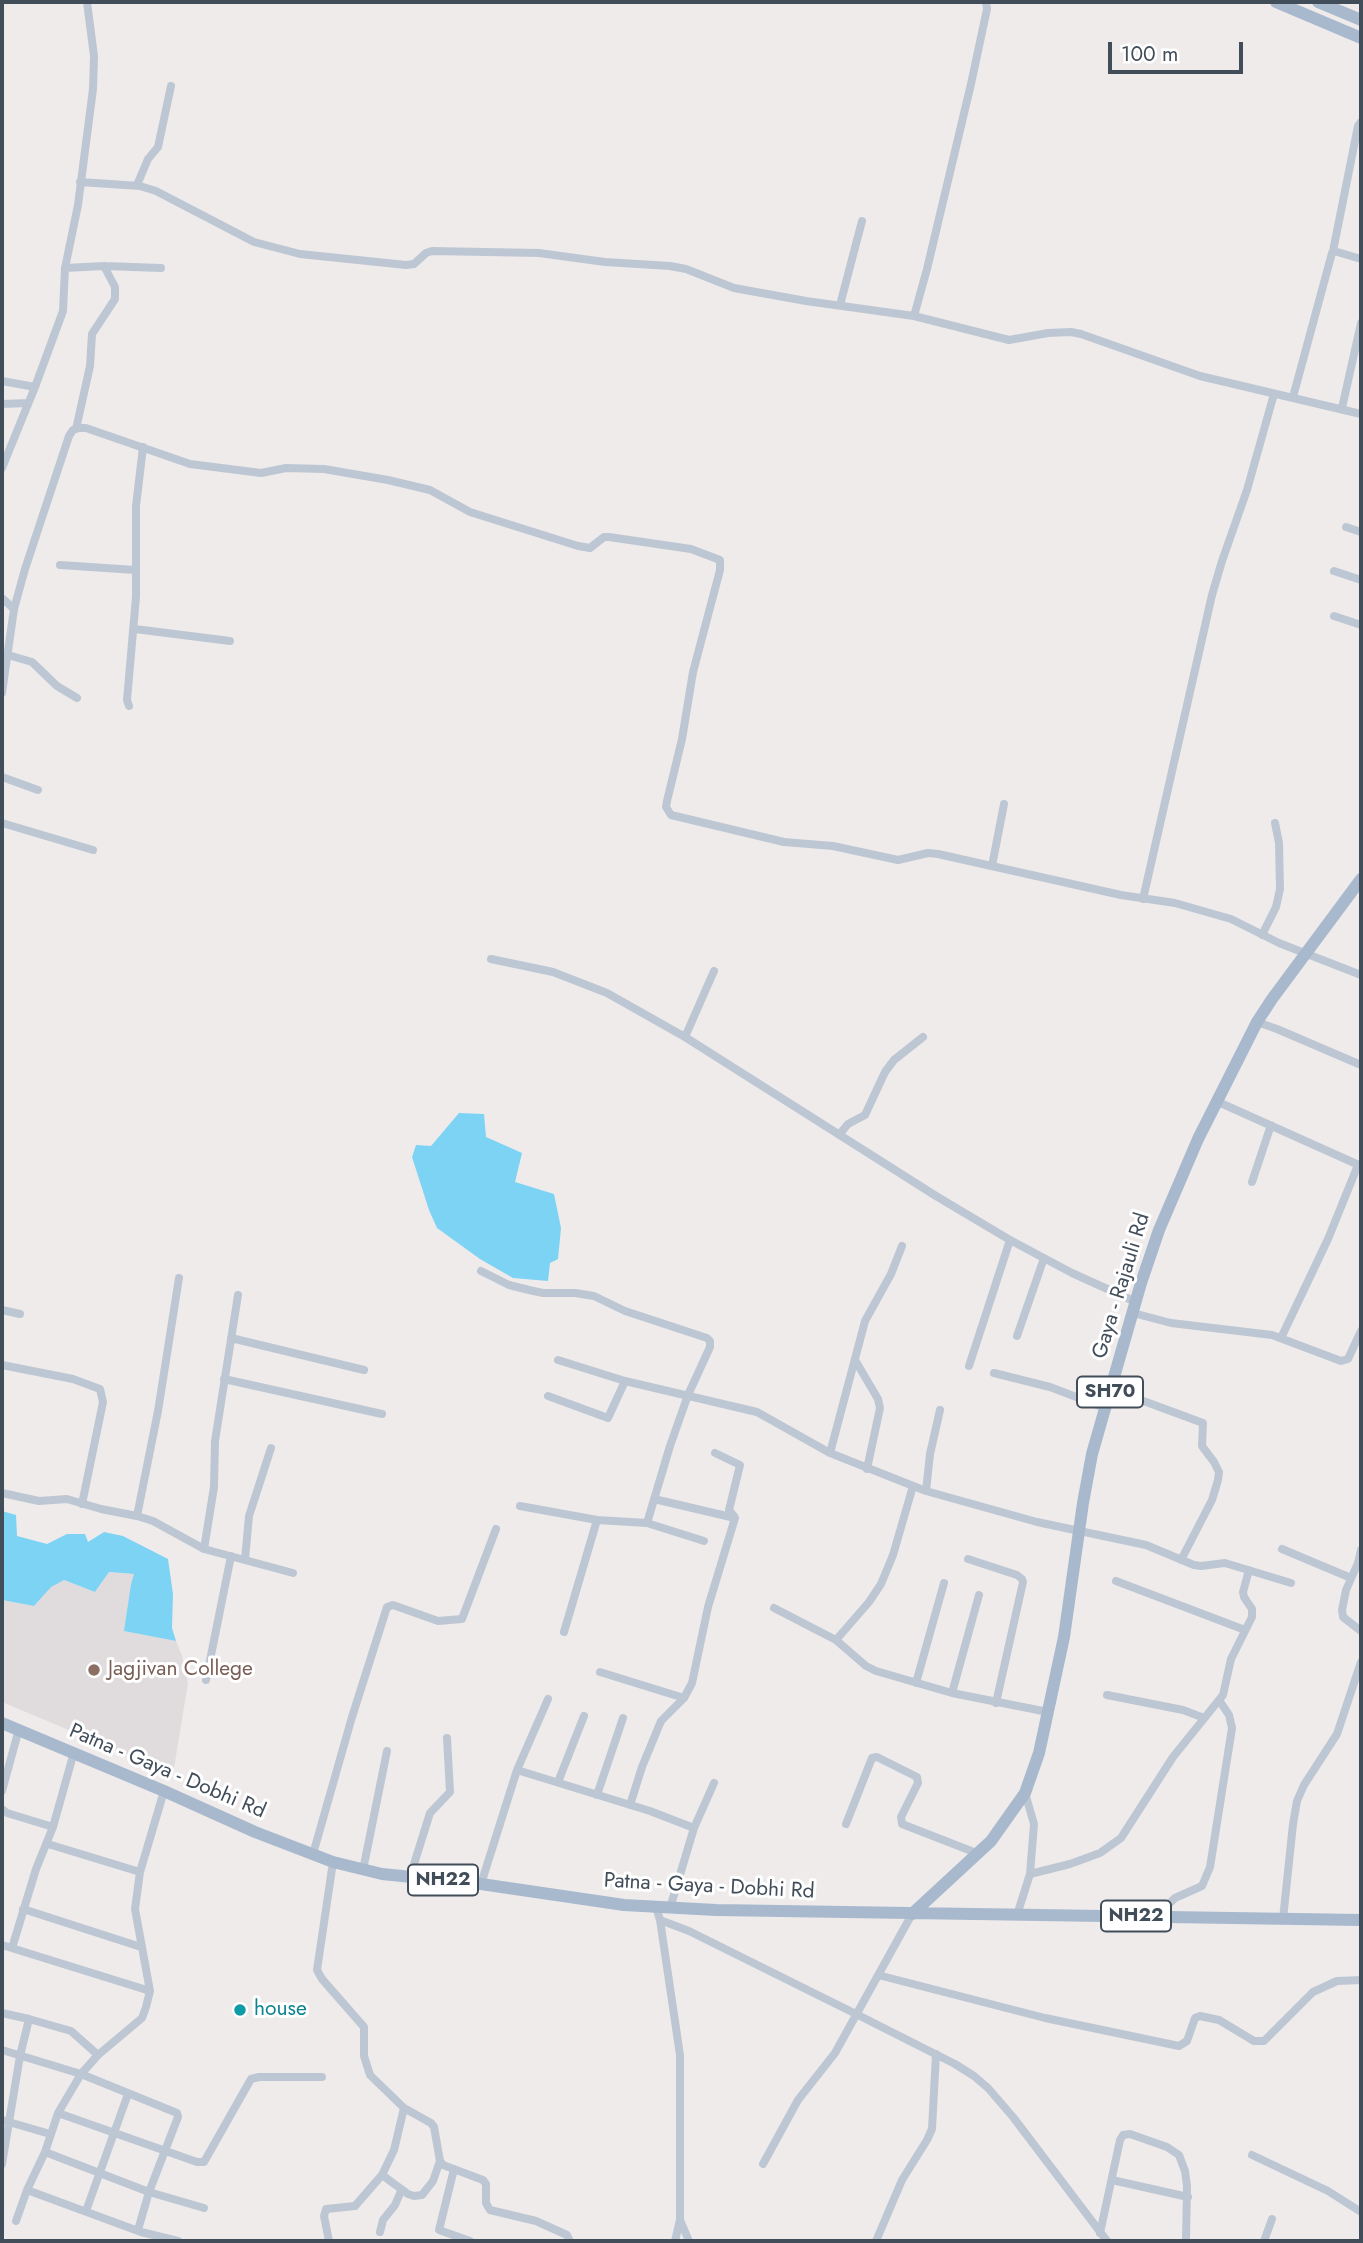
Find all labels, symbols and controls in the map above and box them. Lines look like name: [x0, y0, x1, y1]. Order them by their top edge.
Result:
scale bar: [1111, 28, 1246, 72]
text: 100 m: [1121, 39, 1178, 69]
street label: Gaya - Rajauli Rd: [1088, 1210, 1156, 1362]
road number: SH70: [1077, 1376, 1143, 1408]
place label: Jagjivan College: [108, 1657, 253, 1683]
marker: Jagjivan College: [86, 1662, 102, 1678]
street label: Patna - Gaya - Dobhi Rd: [65, 1719, 269, 1825]
road number: NH22: [408, 1864, 478, 1896]
street label: Patna - Gaya - Dobhi Rd: [603, 1869, 815, 1905]
road number: NH22: [1101, 1900, 1171, 1932]
place label: house: [254, 1997, 307, 2023]
marker: house: [232, 2002, 248, 2018]

